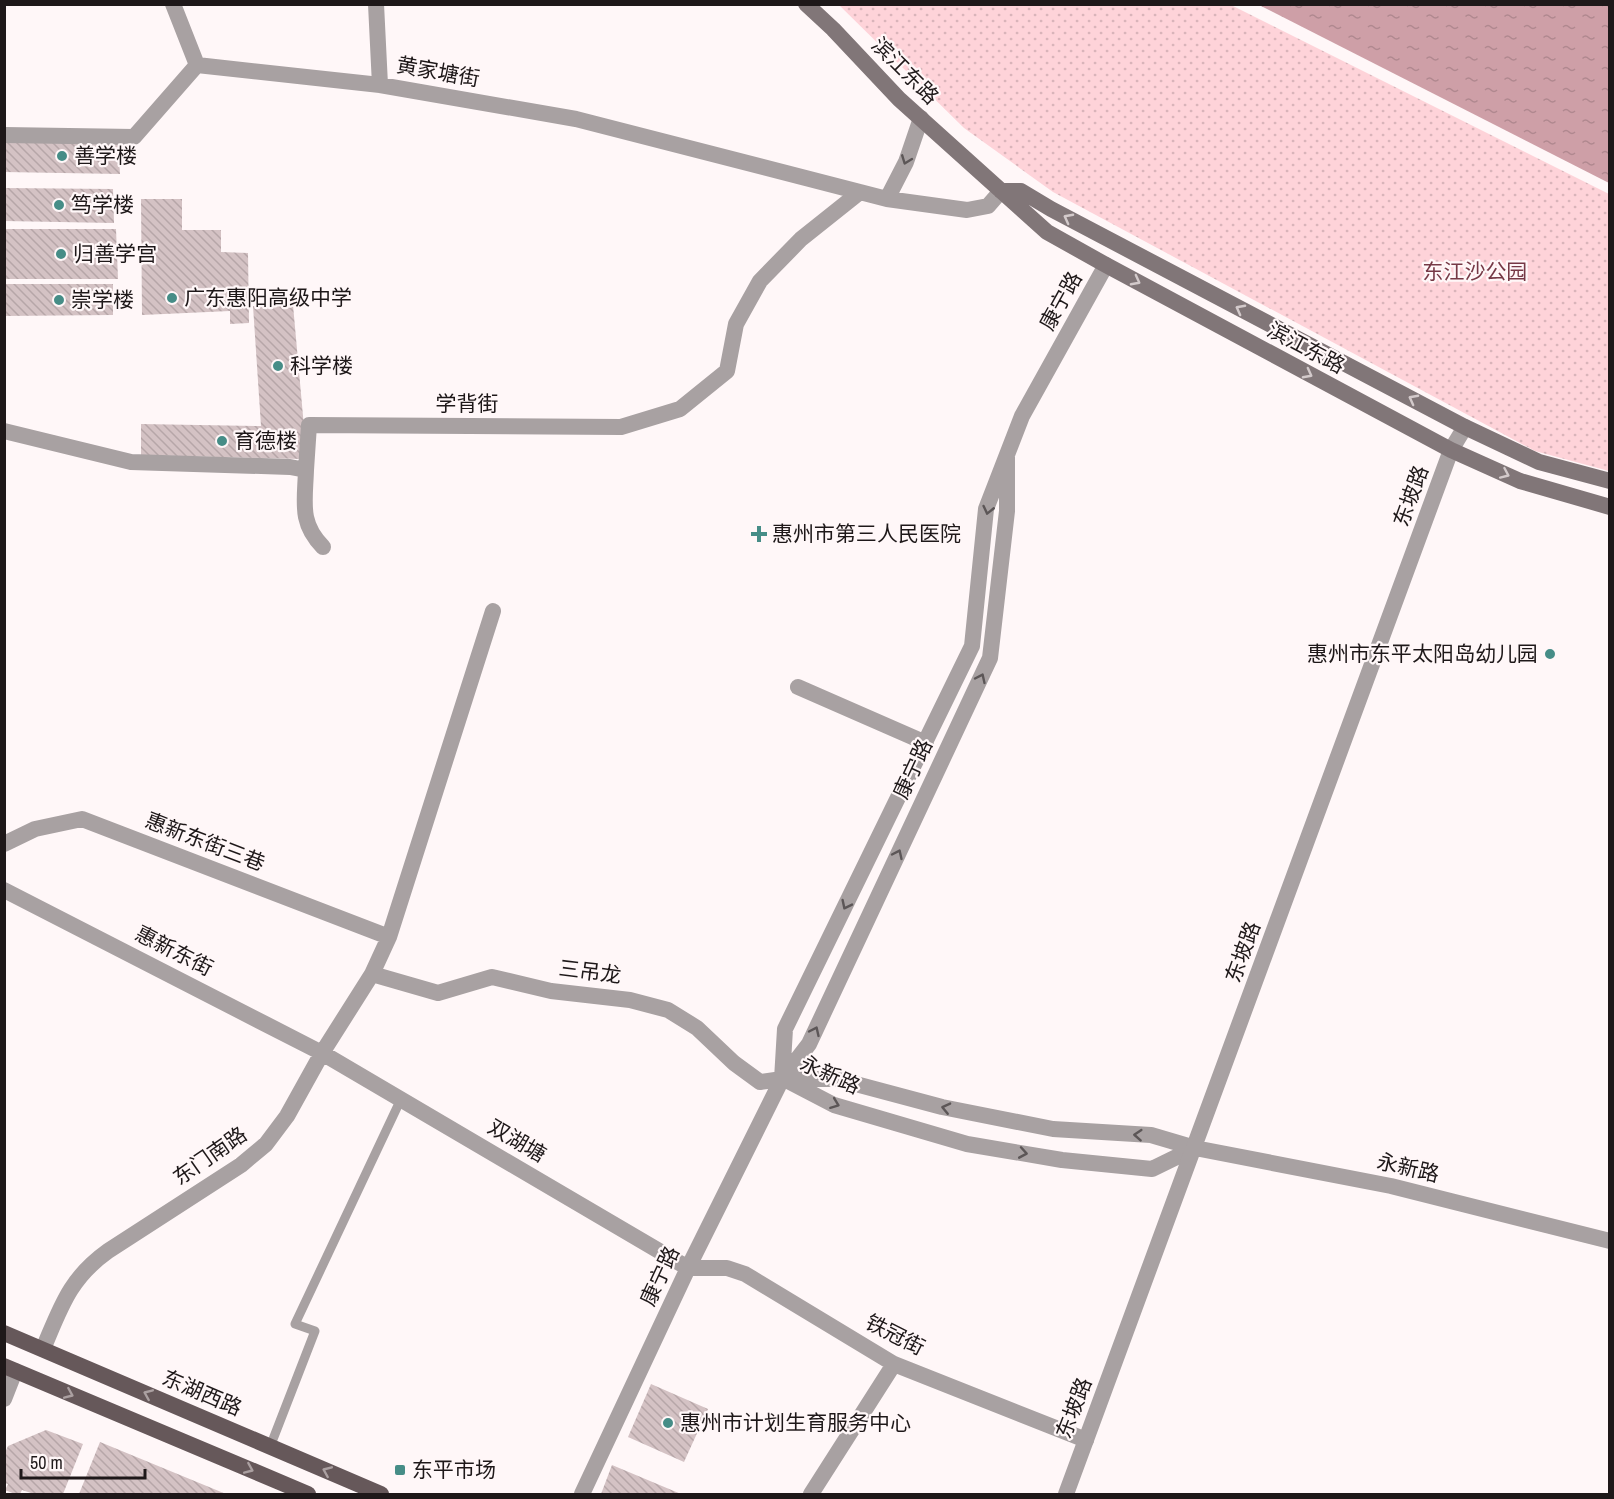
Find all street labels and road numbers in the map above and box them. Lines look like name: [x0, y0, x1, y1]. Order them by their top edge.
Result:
street label: 滨江东路: [865, 31, 945, 111]
street label: 黄家塘街: [394, 50, 482, 93]
street label: 康宁路: [1033, 266, 1089, 335]
street label: 滨江东路: [1262, 315, 1350, 380]
street label: 学背街: [436, 389, 499, 418]
street label: 东坡路: [1386, 461, 1435, 530]
street label: 康宁路: [886, 734, 939, 803]
street label: 惠新东街三巷: [141, 805, 269, 878]
street label: 东坡路: [1218, 917, 1267, 986]
street label: 惠新东街: [130, 919, 218, 983]
street label: 三吊龙: [557, 953, 623, 990]
street label: 永新路: [796, 1048, 865, 1101]
street label: 双湖塘: [483, 1112, 552, 1169]
street label: 东门南路: [167, 1120, 252, 1192]
street label: 永新路: [1374, 1146, 1442, 1189]
street label: 康宁路: [633, 1241, 686, 1310]
street label: 铁冠街: [861, 1307, 930, 1362]
street label: 东湖西路: [158, 1363, 247, 1422]
street label: 东坡路: [1049, 1373, 1098, 1442]

